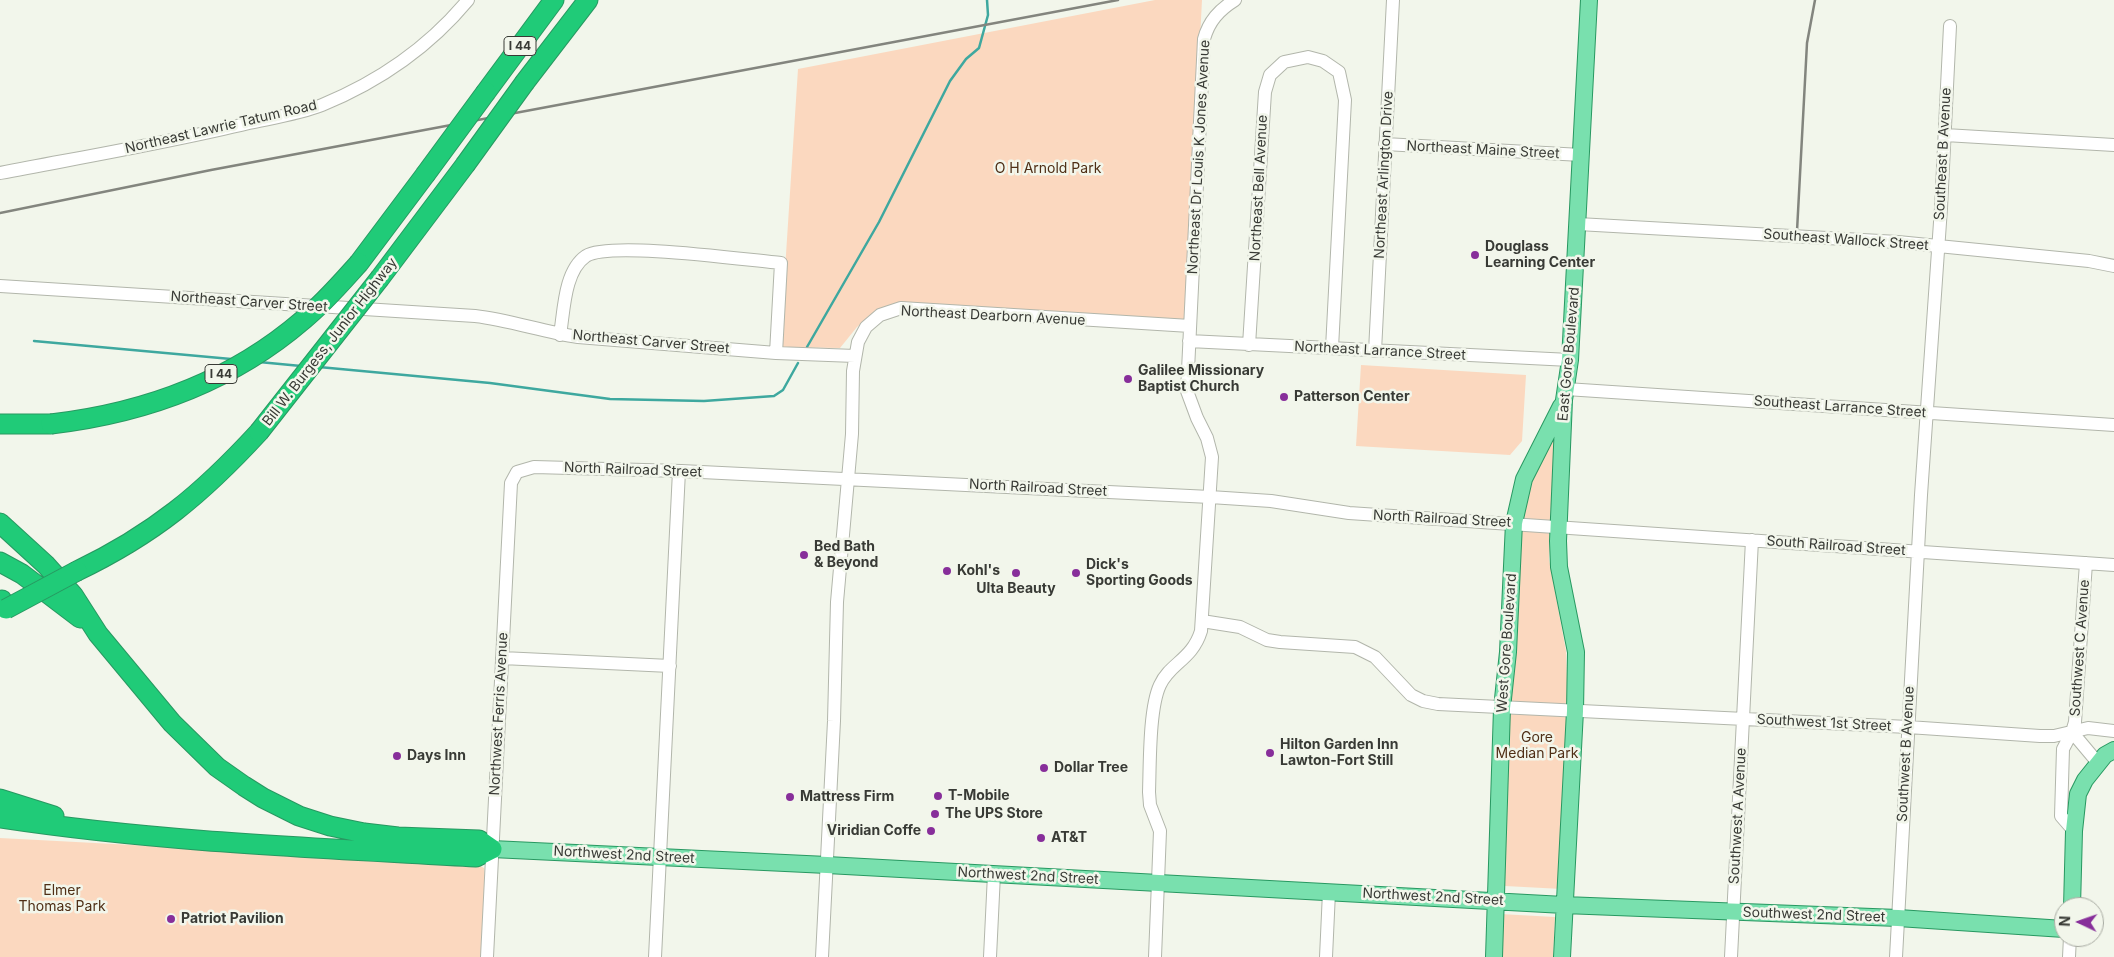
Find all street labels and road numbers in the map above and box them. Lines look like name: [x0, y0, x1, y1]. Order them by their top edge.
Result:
road number: I 44: [504, 36, 536, 56]
street label: Northeast Dr Louis K Jones Avenue: [1184, 39, 1214, 275]
street label: Southeast B Avenue: [1931, 87, 1955, 221]
street label: Northeast Arlington Drive: [1371, 91, 1397, 259]
street label: Northeast Lawrie Tatum Road: [123, 97, 319, 157]
street label: Northeast Bell Avenue: [1247, 114, 1271, 262]
street label: Northeast Maine Street: [1406, 138, 1560, 162]
street label: Southeast Wallock Street: [1763, 226, 1929, 254]
street label: Bill W. Burgess, Junior Highway: [259, 255, 401, 429]
street label: East Gore Boulevard: [1555, 286, 1583, 422]
street label: Northeast Carver Street: [170, 288, 328, 316]
street label: Northeast Dearborn Avenue: [900, 303, 1086, 329]
street label: Northeast Carver Street: [572, 327, 730, 357]
street label: Northeast Larrance Street: [1294, 338, 1466, 364]
road number: I 44: [205, 364, 237, 384]
street label: Southeast Larrance Street: [1753, 393, 1927, 421]
street label: North Railroad Street: [564, 459, 702, 481]
street label: North Railroad Street: [969, 476, 1107, 500]
street label: North Railroad Street: [1373, 507, 1511, 531]
street label: South Railroad Street: [1766, 533, 1906, 559]
street label: West Gore Boulevard: [1494, 573, 1520, 713]
street label: Southwest C Avenue: [2067, 579, 2093, 717]
street label: Northwest Ferris Avenue: [486, 632, 512, 796]
street label: Southwest B Avenue: [1894, 686, 1918, 822]
street label: Southwest 1st Street: [1756, 711, 1892, 735]
street label: Southwest A Avenue: [1726, 747, 1750, 885]
street label: Northwest 2nd Street: [553, 843, 695, 867]
street label: Northwest 2nd Street: [957, 864, 1099, 888]
street label: Northwest 2nd Street: [1362, 885, 1504, 909]
street label: Southwest 2nd Street: [1742, 904, 1886, 926]

